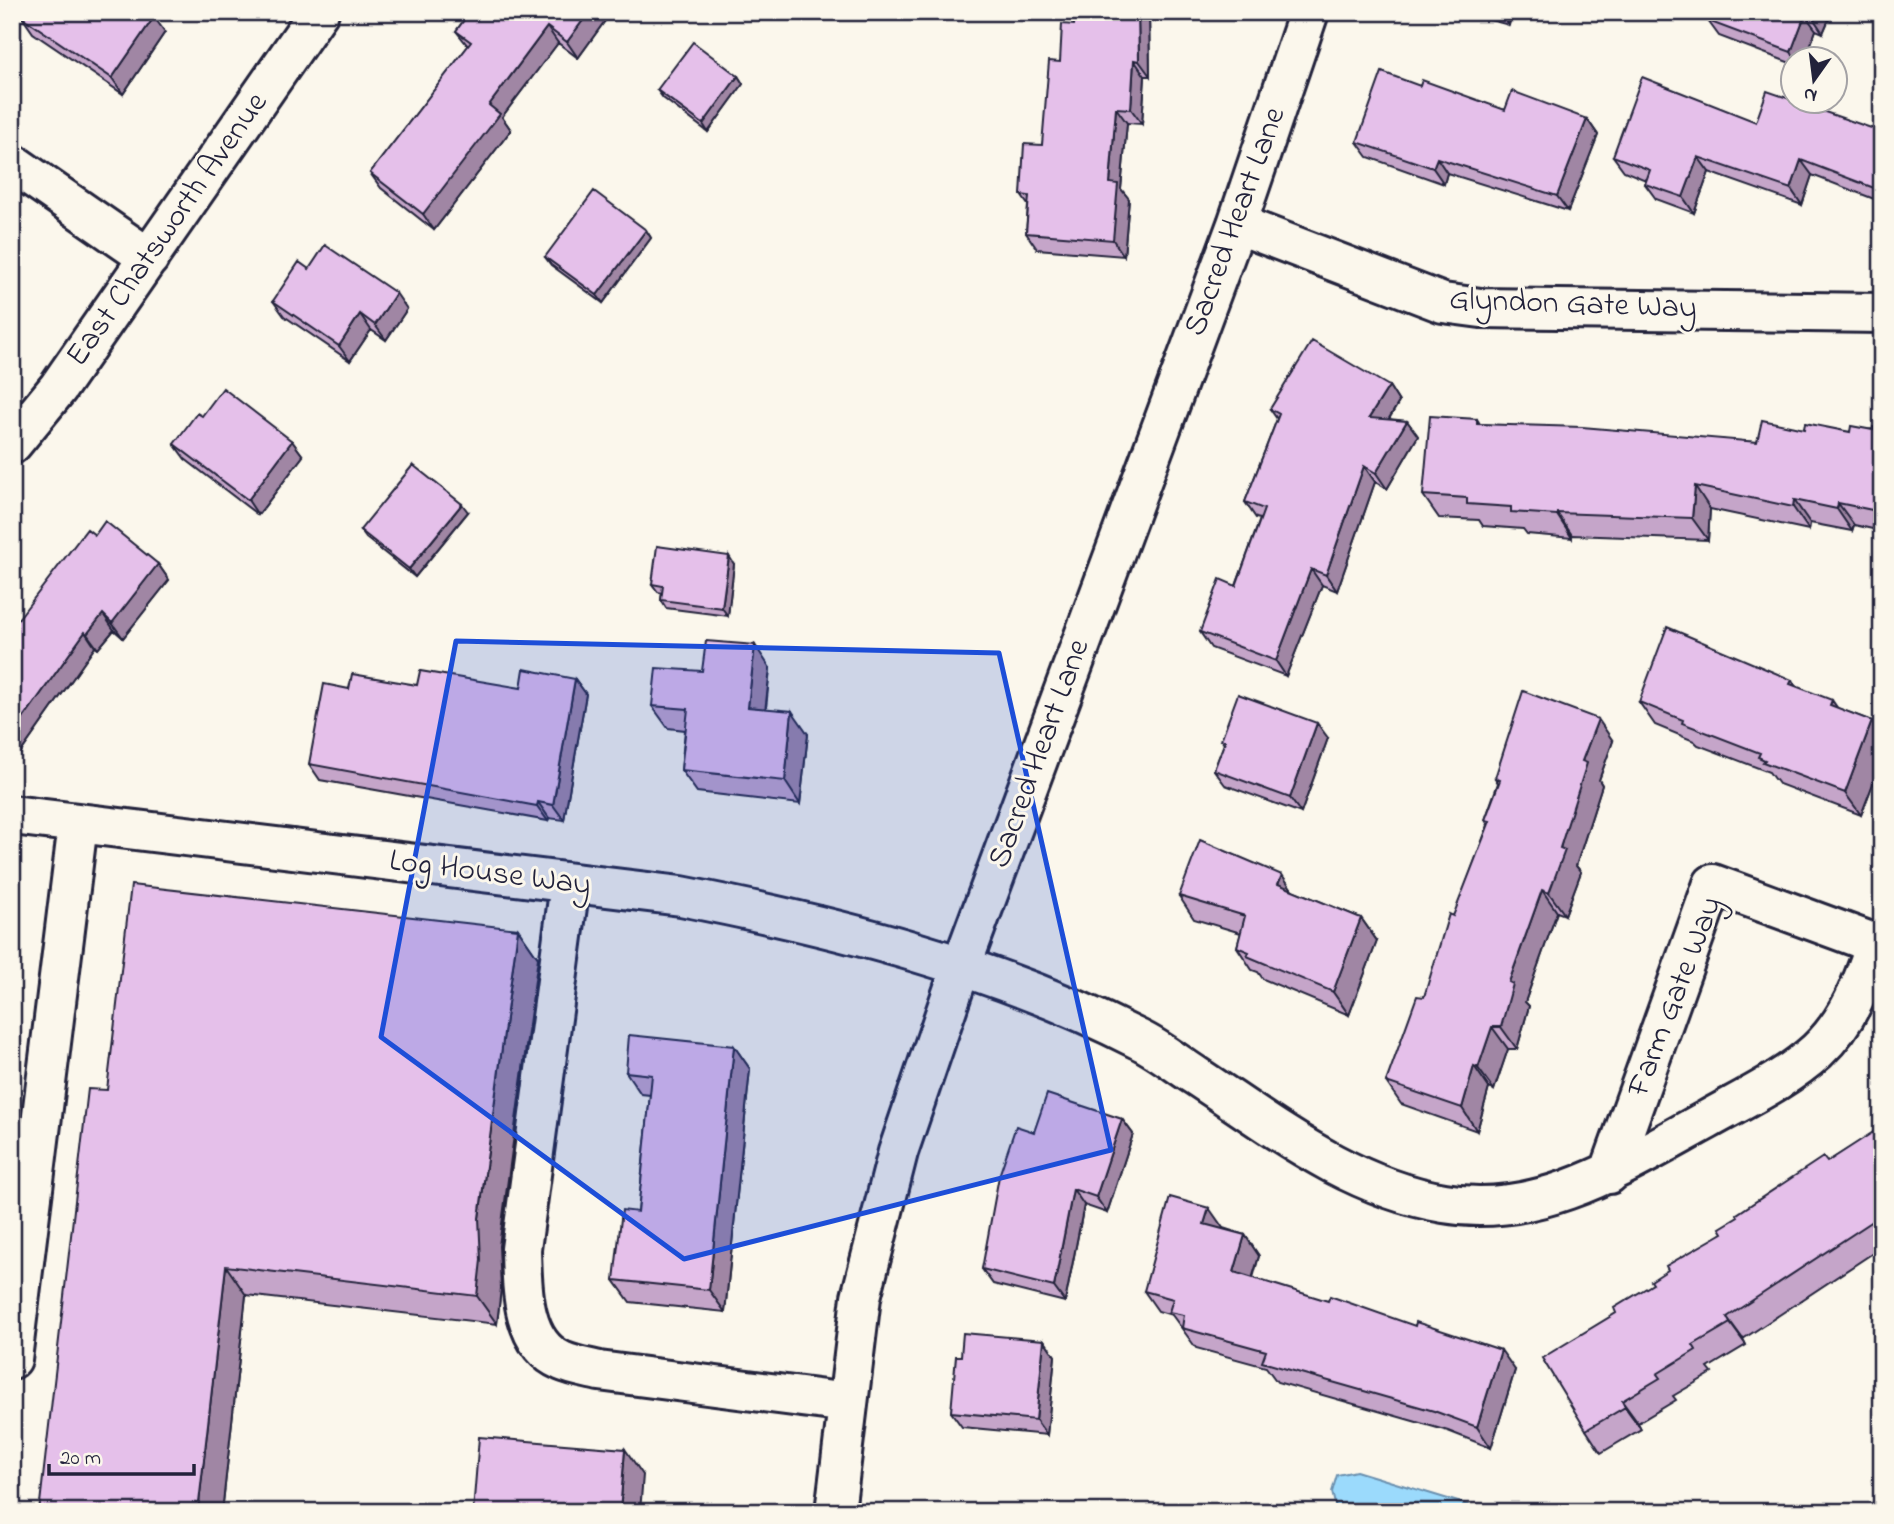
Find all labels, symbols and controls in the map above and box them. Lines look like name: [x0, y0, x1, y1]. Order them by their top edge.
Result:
north arrow: [1778, 46, 1848, 116]
text: N: [1801, 79, 1820, 109]
street label: East Chatsworth Avenue: [55, 83, 281, 377]
street label: Sacred Heart Lane: [1173, 100, 1299, 343]
street label: Glyndon Gate Way: [1448, 277, 1698, 333]
street label: Sacred Heart Lane: [977, 632, 1103, 875]
street label: Log House Way: [386, 838, 594, 910]
street label: Farm Gate Way: [1616, 890, 1736, 1105]
scale bar: [49, 1433, 194, 1477]
text: 20 m: [60, 1444, 101, 1474]

